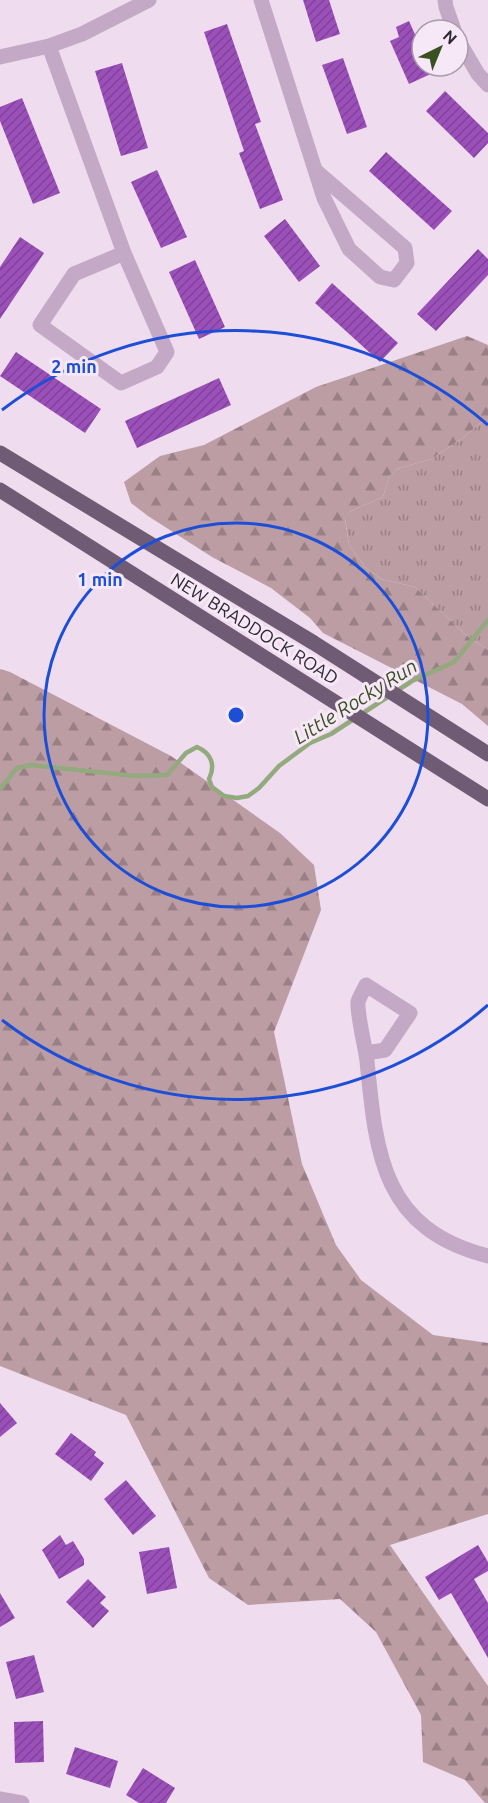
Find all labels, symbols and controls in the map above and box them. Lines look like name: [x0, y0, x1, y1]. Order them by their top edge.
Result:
north arrow: [410, 18, 470, 78]
text: N: [440, 26, 461, 48]
text: 2 min: [51, 356, 97, 376]
street label: NEW BRADDOCK ROAD: [168, 568, 342, 688]
text: 1 min: [77, 569, 123, 589]
water label: Little Rocky Run: [289, 654, 421, 748]
centre of rings: [226, 705, 246, 725]

